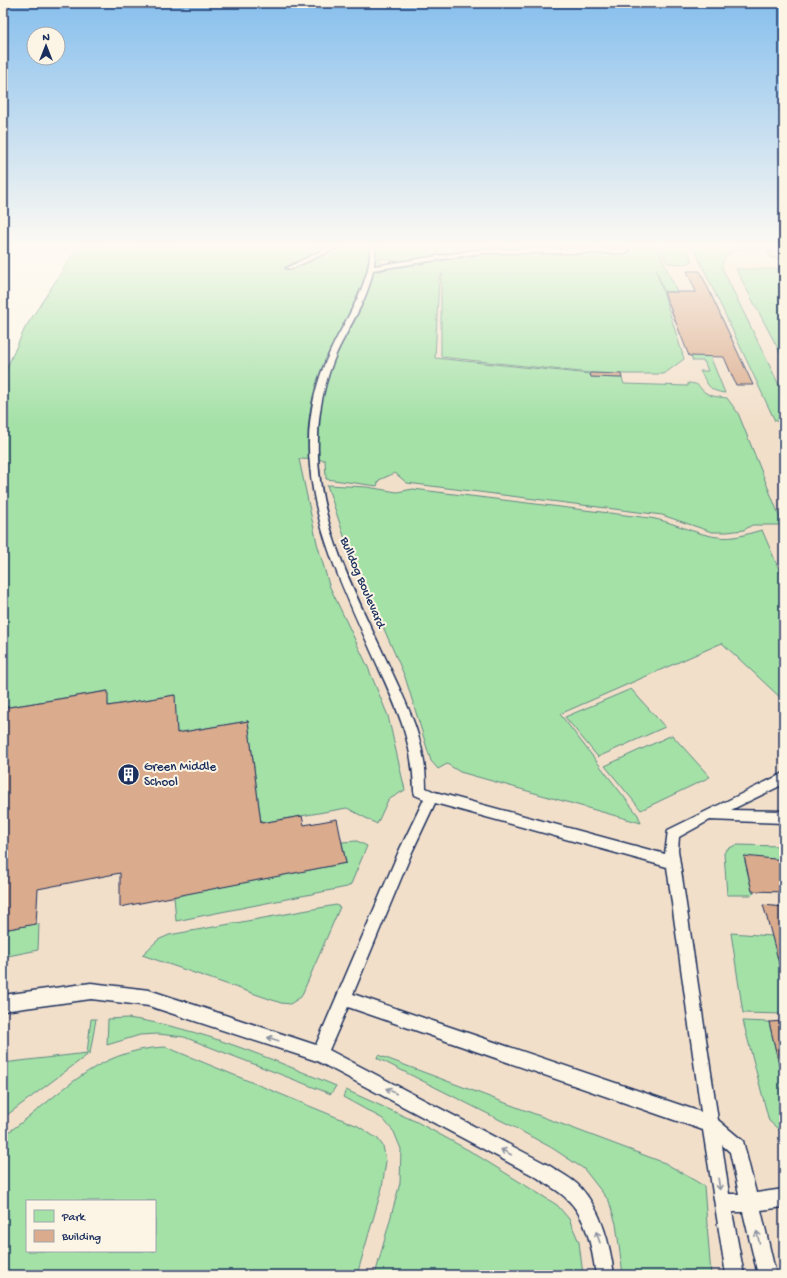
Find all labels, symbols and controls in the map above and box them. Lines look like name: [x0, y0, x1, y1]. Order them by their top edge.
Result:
north arrow: [26, 26, 66, 66]
text: N: [42, 32, 50, 44]
street label: Bulldog Boulevard: [336, 534, 389, 632]
place label: Green Middle School: [144, 760, 216, 790]
building icon: Green Middle School: [116, 761, 142, 787]
one-way arrow: [266, 1035, 279, 1042]
one-way arrow: [385, 1087, 397, 1094]
one-way arrow: [500, 1148, 512, 1155]
one-way arrow: [715, 1177, 723, 1190]
legend: [26, 1200, 156, 1252]
text: Park: [61, 1211, 87, 1225]
text: Building: [61, 1231, 101, 1245]
one-way arrow: [593, 1231, 601, 1243]
one-way arrow: [754, 1231, 762, 1244]

